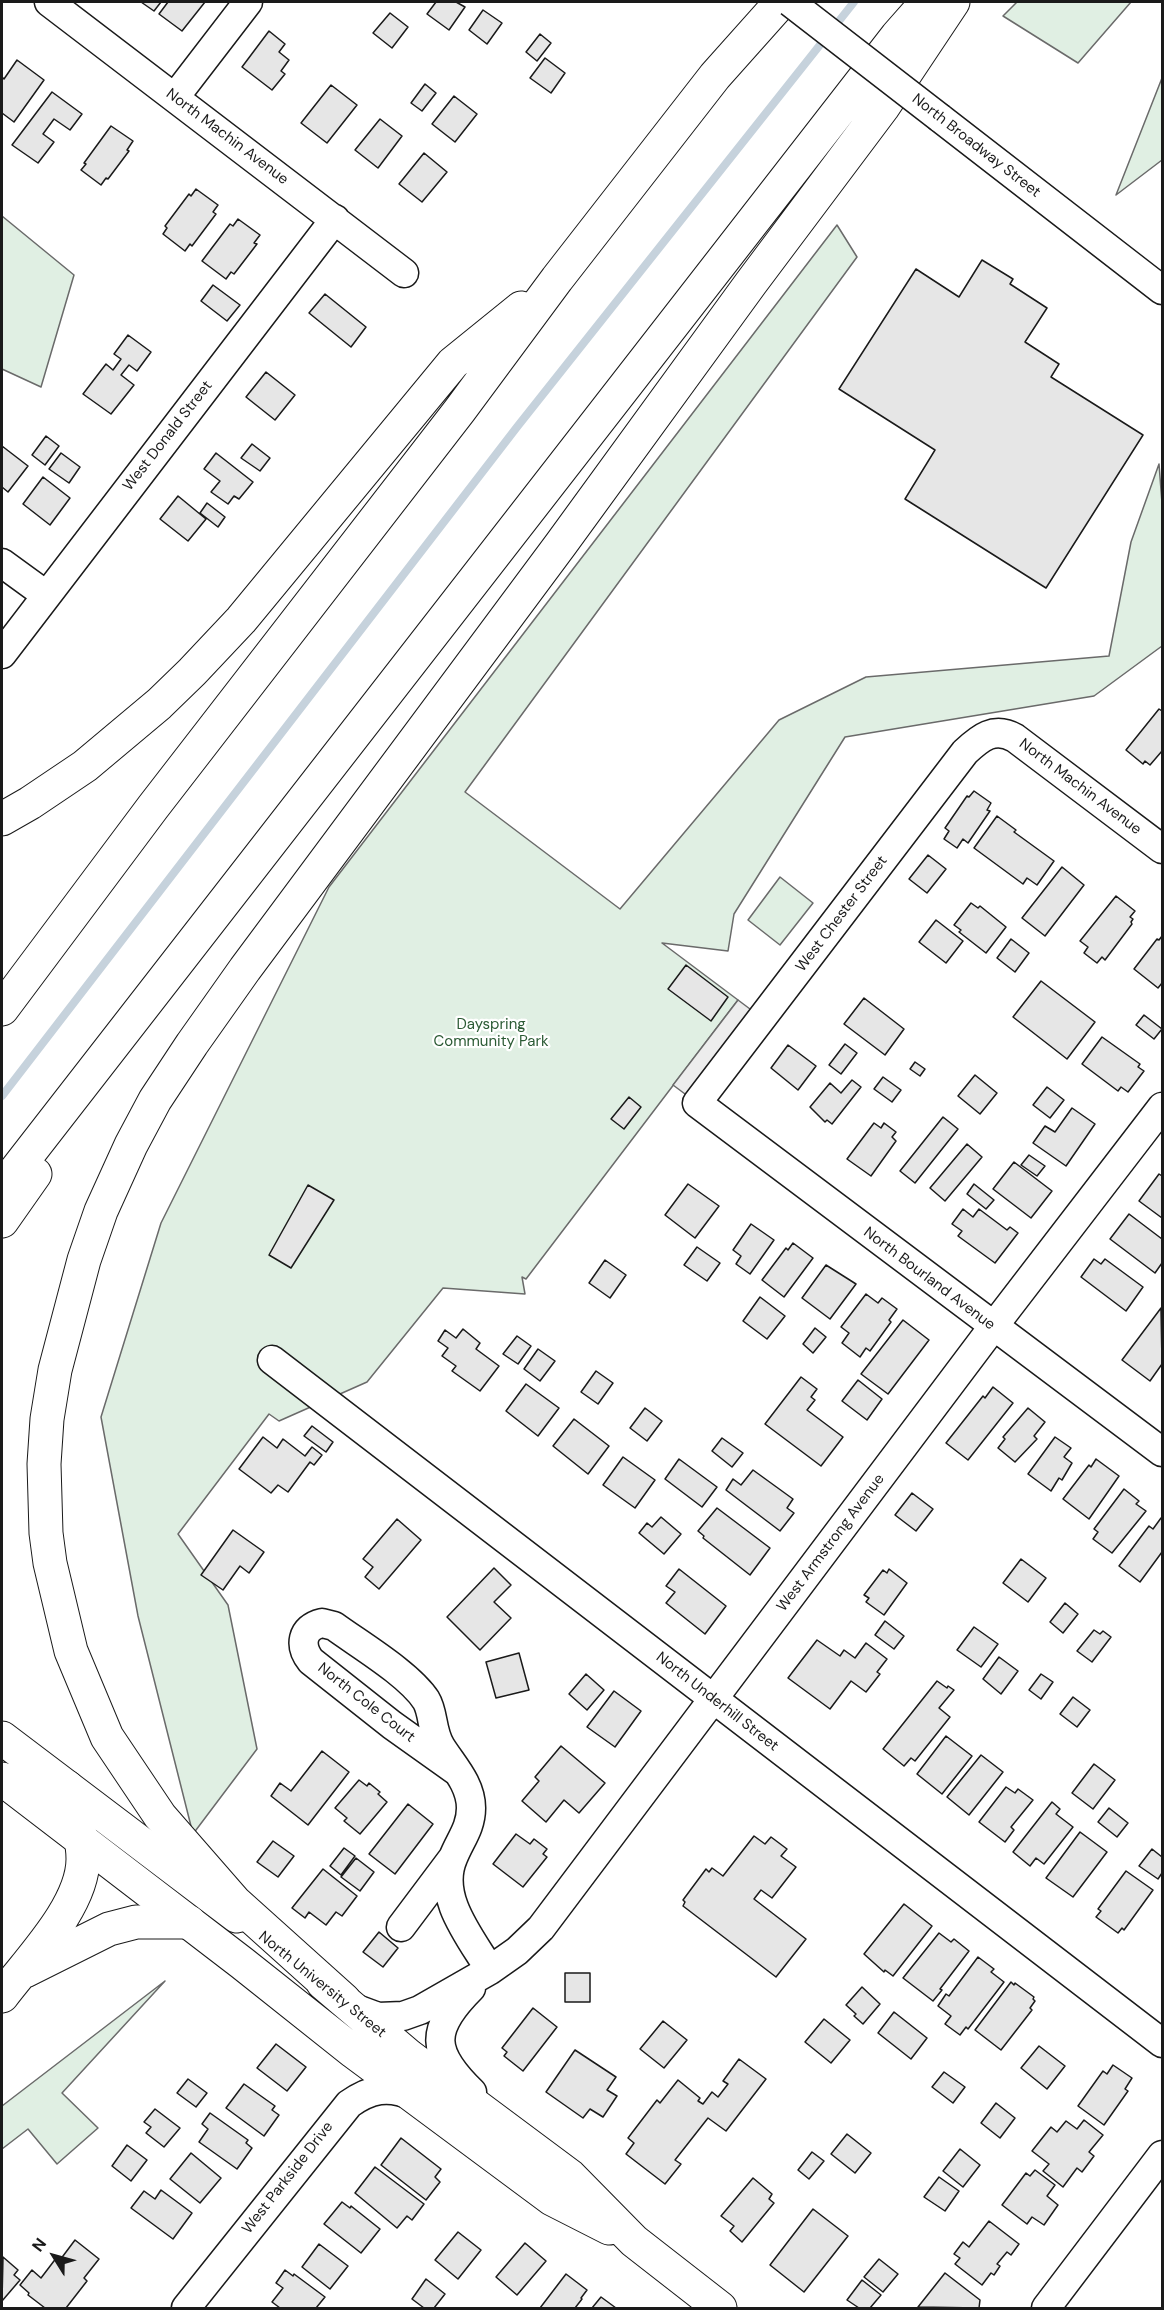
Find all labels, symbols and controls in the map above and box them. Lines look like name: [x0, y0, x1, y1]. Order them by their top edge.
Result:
street label: North Machin Avenue: [162, 85, 292, 189]
street label: North Broadway Street: [908, 90, 1044, 202]
street label: West Donald Street: [119, 377, 217, 495]
street label: North Machin Avenue: [1015, 735, 1145, 839]
street label: West Chester Street: [792, 852, 892, 976]
park label: Dayspring Community Park: [433, 1016, 549, 1051]
street label: North Bourland Avenue: [860, 1224, 998, 1334]
street label: West Armstrong Avenue: [773, 1471, 889, 1615]
street label: North Underhill Street: [652, 1649, 782, 1755]
street label: North Cole Court: [314, 1659, 418, 1747]
street label: North University Street: [255, 1928, 389, 2042]
street label: West Parkside Drive: [239, 2118, 337, 2238]
north arrow: [24, 2226, 84, 2286]
text: N: [27, 2234, 51, 2256]

